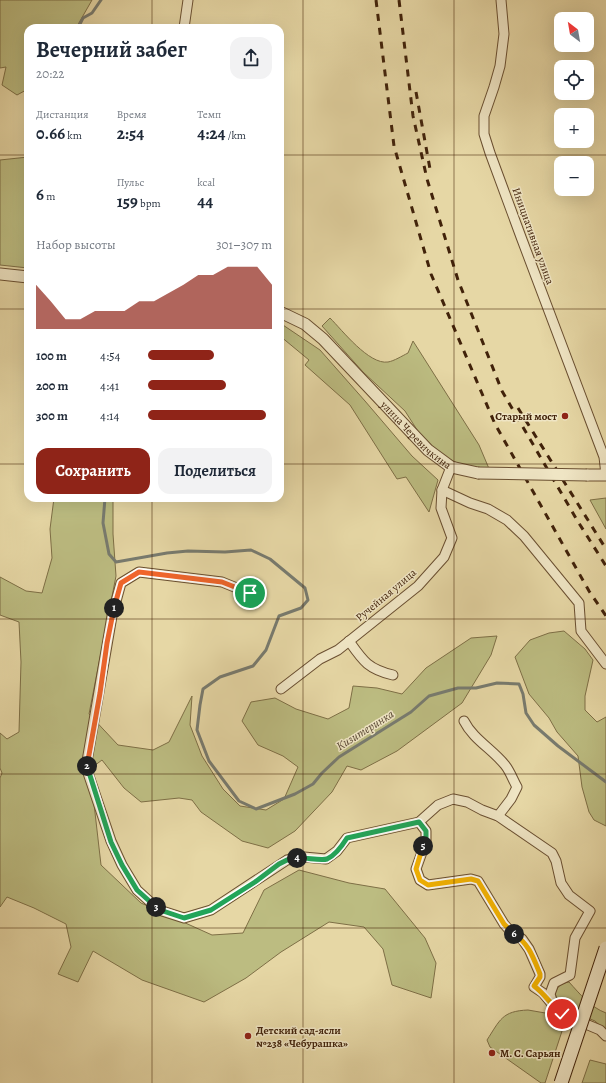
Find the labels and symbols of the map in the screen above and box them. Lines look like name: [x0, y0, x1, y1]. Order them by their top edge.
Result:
north arrow: [554, 12, 594, 52]
street label: Инициативная улица: [508, 185, 558, 287]
street label: улица Черевичкина: [377, 397, 455, 473]
place label: Старый мост: [495, 409, 557, 424]
marker: Старый мост: [560, 411, 570, 421]
street label: Ручейная улица: [352, 565, 420, 625]
pin: [233, 576, 267, 610]
pin: 1: [104, 598, 124, 618]
water label: Кизитеринка: [333, 706, 397, 754]
pin: 2: [77, 756, 97, 776]
pin: 5: [413, 836, 433, 856]
pin: 4: [287, 848, 307, 868]
pin: 3: [146, 897, 166, 917]
pin: 6: [504, 924, 524, 944]
pin: [545, 997, 579, 1031]
place label: Детский сад-ясли №238 «Чебурашка»: [256, 1023, 348, 1051]
marker: Детский сад-ясли №238 «Чебурашка»: [243, 1031, 253, 1041]
place label: М. С. Сарьян: [500, 1046, 561, 1061]
marker: М. С. Сарьян: [487, 1048, 497, 1058]

